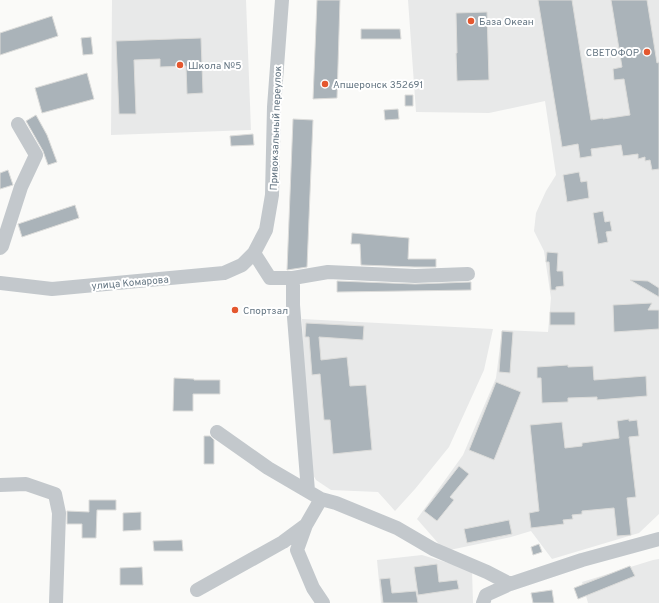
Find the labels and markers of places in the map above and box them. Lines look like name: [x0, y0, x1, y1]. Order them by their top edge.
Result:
marker: База Океан: [466, 16, 476, 26]
place label: База Океан: [479, 16, 534, 29]
place label: СВЕТОФОР: [586, 47, 639, 60]
marker: СВЕТОФОР: [642, 47, 652, 57]
marker: Школа №5: [175, 60, 185, 70]
place label: Школа №5: [188, 60, 241, 73]
marker: Апшеронск 352691: [320, 79, 330, 89]
place label: Апшеронск 352691: [333, 79, 423, 92]
marker: Спортзал: [230, 305, 240, 315]
place label: Спортзал: [243, 305, 288, 318]

